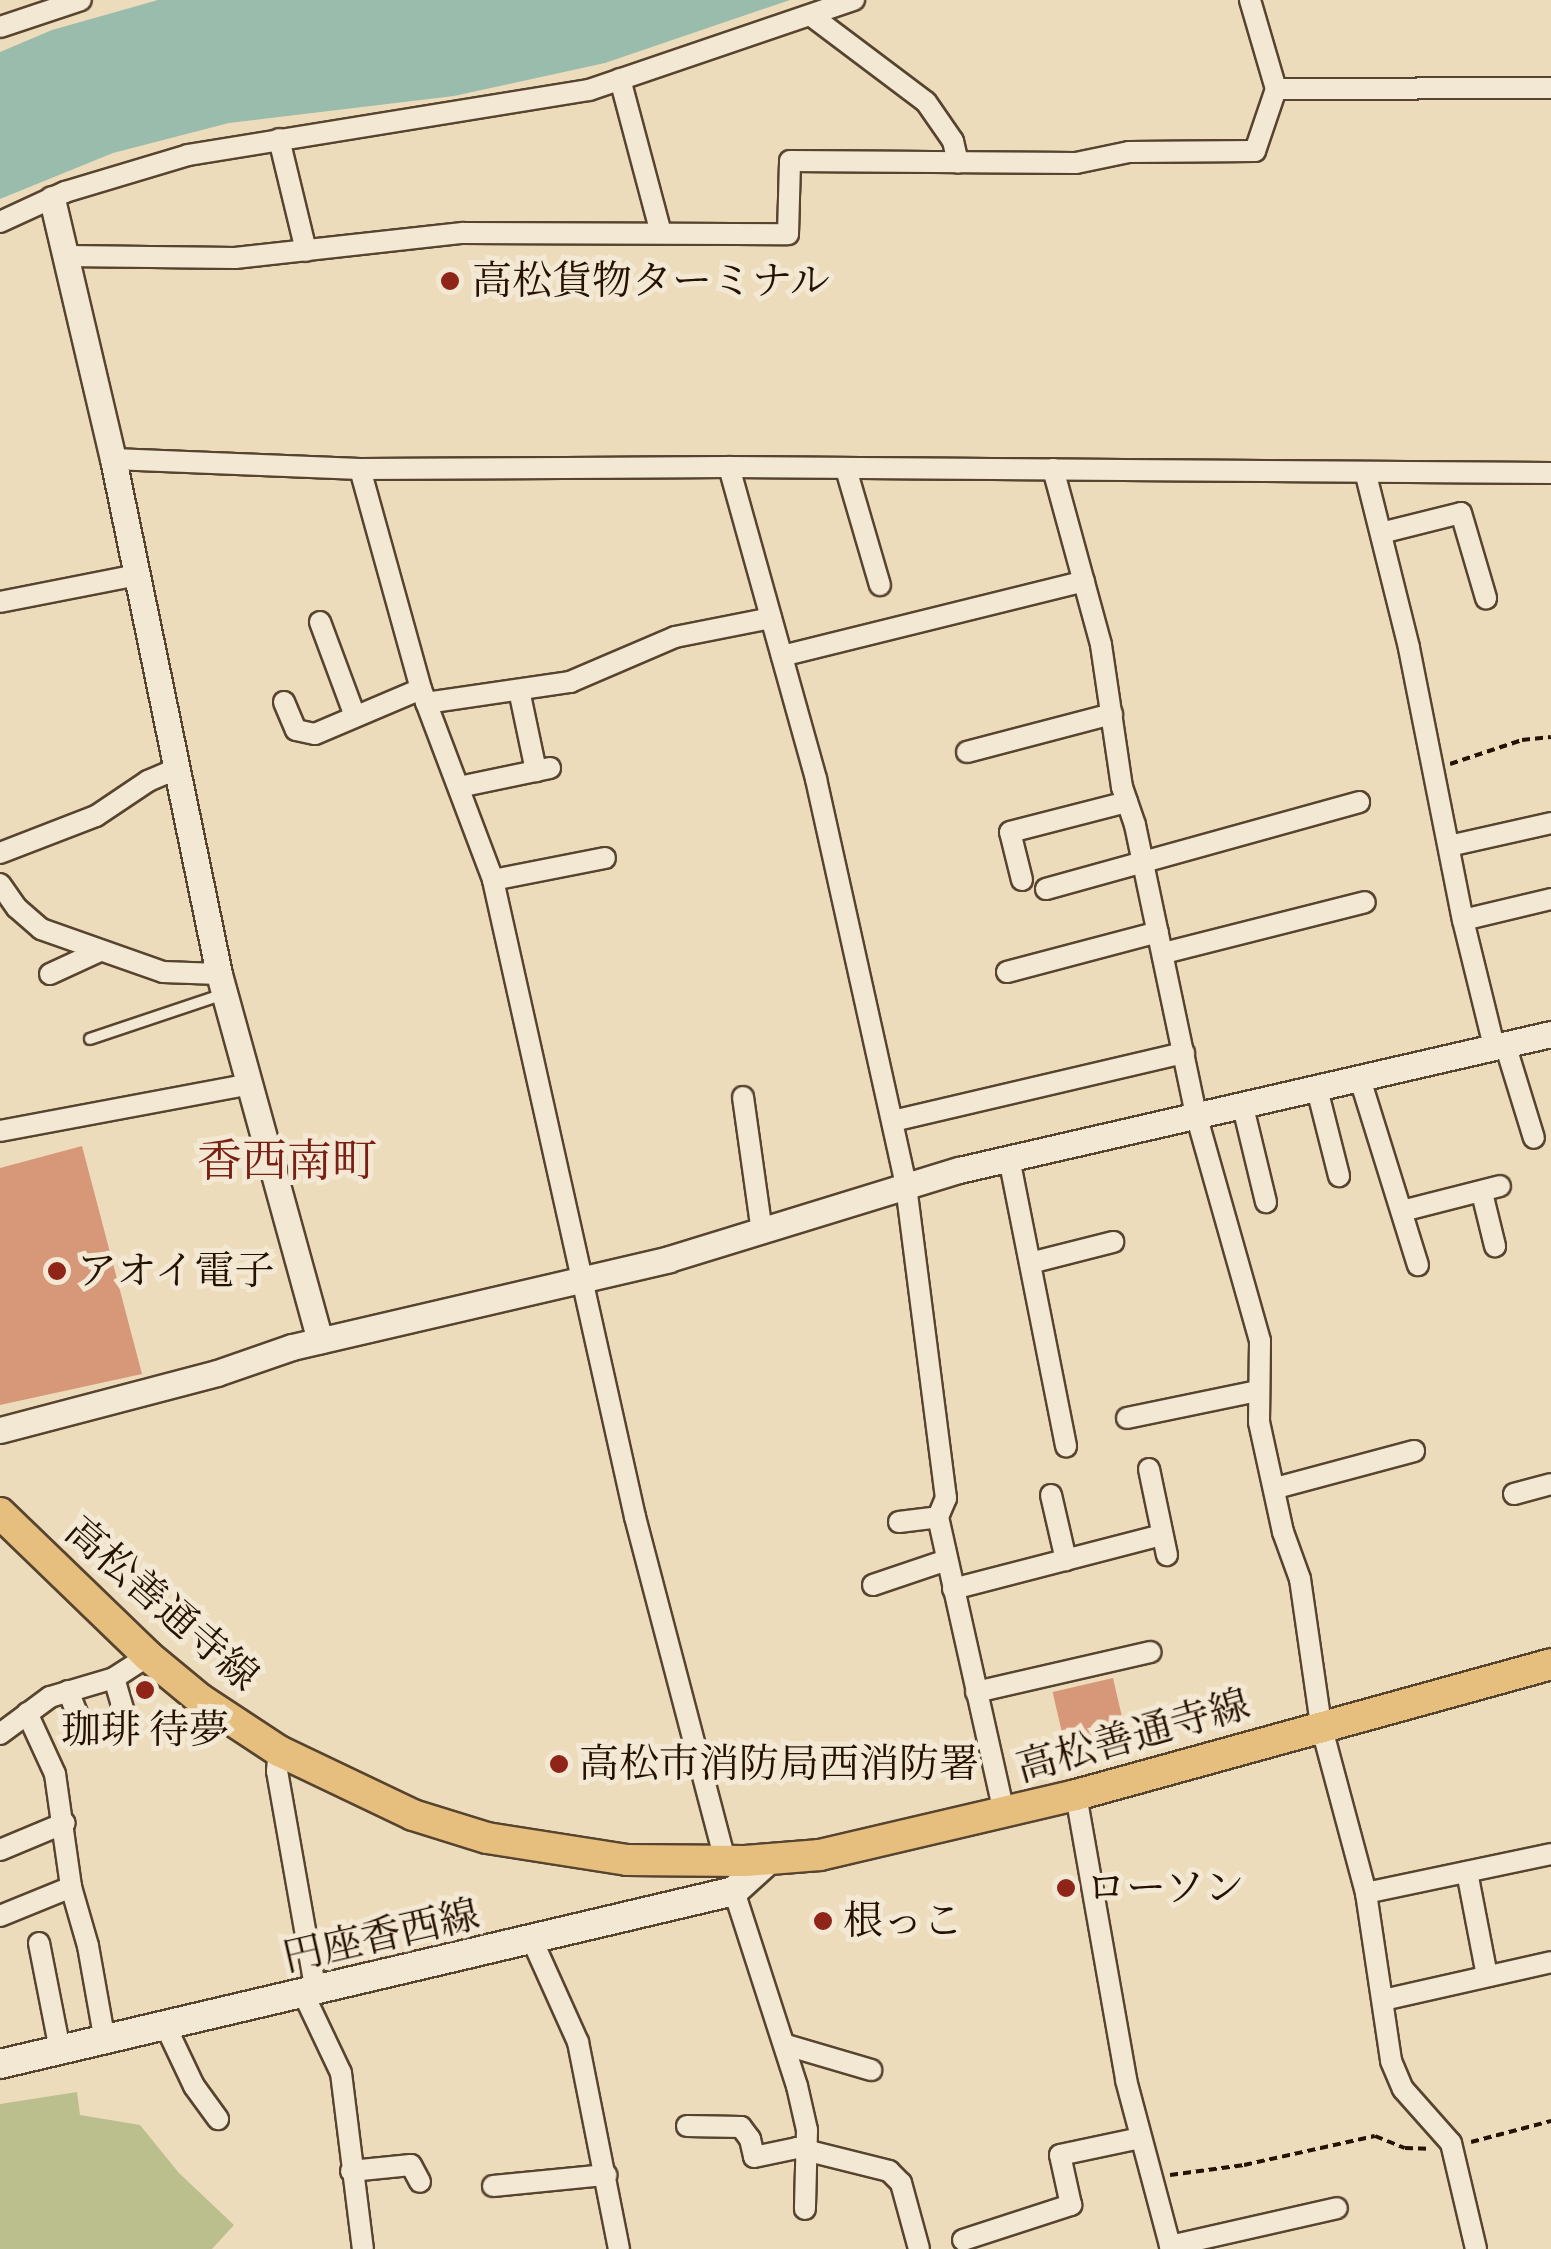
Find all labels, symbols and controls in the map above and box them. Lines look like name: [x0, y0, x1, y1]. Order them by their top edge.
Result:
place label: 高松貨物ターミナル: [472, 257, 832, 305]
marker: 高松貨物ターミナル: [437, 268, 463, 294]
district label: 香西南町: [197, 1135, 377, 1189]
place label: アオイ電子: [77, 1247, 277, 1295]
marker: アオイ電子: [46, 1260, 68, 1282]
street label: 高松善通寺線: [56, 1507, 268, 1701]
marker: 珈琲 待夢: [134, 1679, 156, 1701]
street label: 高松善通寺線: [1011, 1680, 1255, 1792]
place label: 珈琲 待夢: [61, 1706, 229, 1754]
place label: 高松市消防局西消防署: [579, 1740, 979, 1788]
marker: 高松市消防局西消防署: [548, 1753, 570, 1775]
place label: ローソン: [1086, 1864, 1246, 1912]
marker: ローソン: [1055, 1877, 1077, 1899]
street label: 円座香西線: [278, 1890, 484, 1982]
place label: 根っこ: [843, 1897, 963, 1945]
marker: 根っこ: [812, 1910, 834, 1932]

